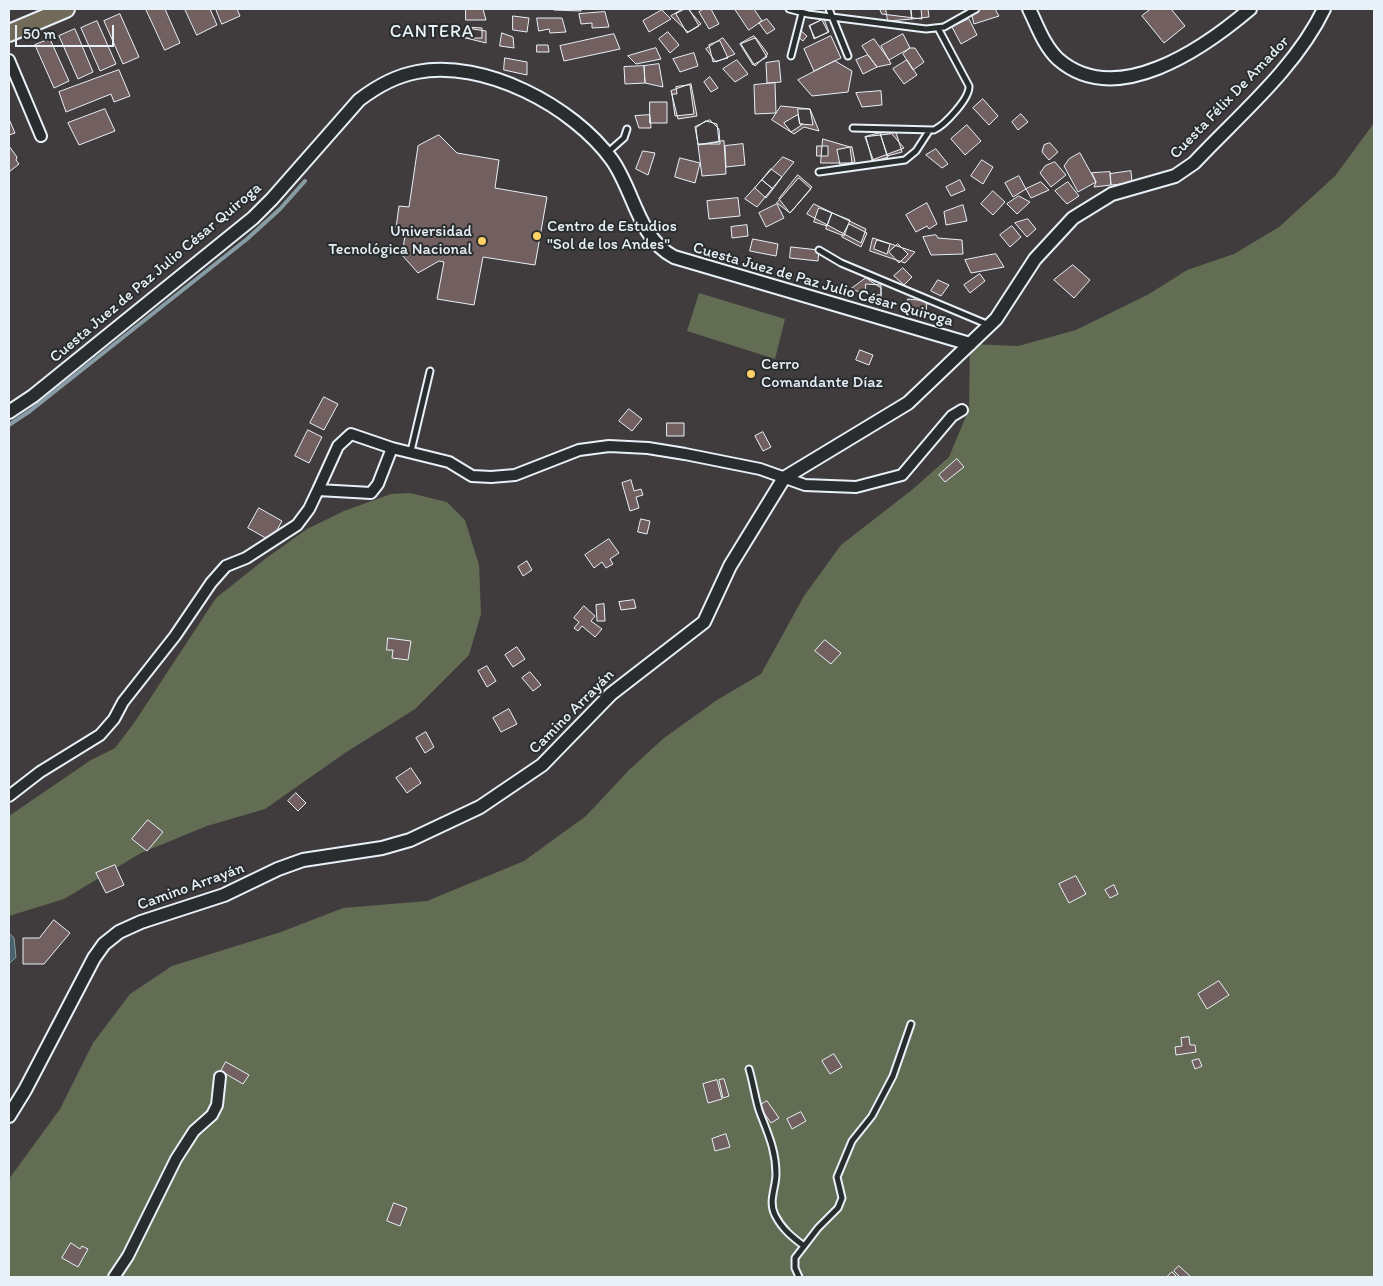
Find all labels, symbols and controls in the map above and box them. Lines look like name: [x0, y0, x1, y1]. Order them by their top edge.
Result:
scale bar: [18, 15, 116, 47]
district label: CANTERA: [389, 21, 475, 43]
text: 50 m: [23, 25, 56, 43]
street label: Cuesta Félix De Amador: [1166, 32, 1294, 164]
street label: Cuesta Juez de Paz Julio César Quiroga: [46, 179, 266, 367]
place label: Centro de Estudios "Sol de los Andes": [547, 217, 677, 255]
place label: Universidad Tecnológica Nacional: [328, 222, 472, 260]
marker: Centro de Estudios "Sol de los Andes": [531, 230, 543, 242]
marker: Universidad Tecnológica Nacional: [476, 235, 488, 247]
street label: Cuesta Juez de Paz Julio César Quiroga: [691, 239, 955, 331]
place label: Cerro Comandante Díaz: [761, 355, 883, 393]
marker: Cerro Comandante Díaz: [745, 368, 757, 380]
street label: Camino Arrayán: [525, 665, 619, 759]
street label: Camino Arrayán: [135, 859, 247, 915]

